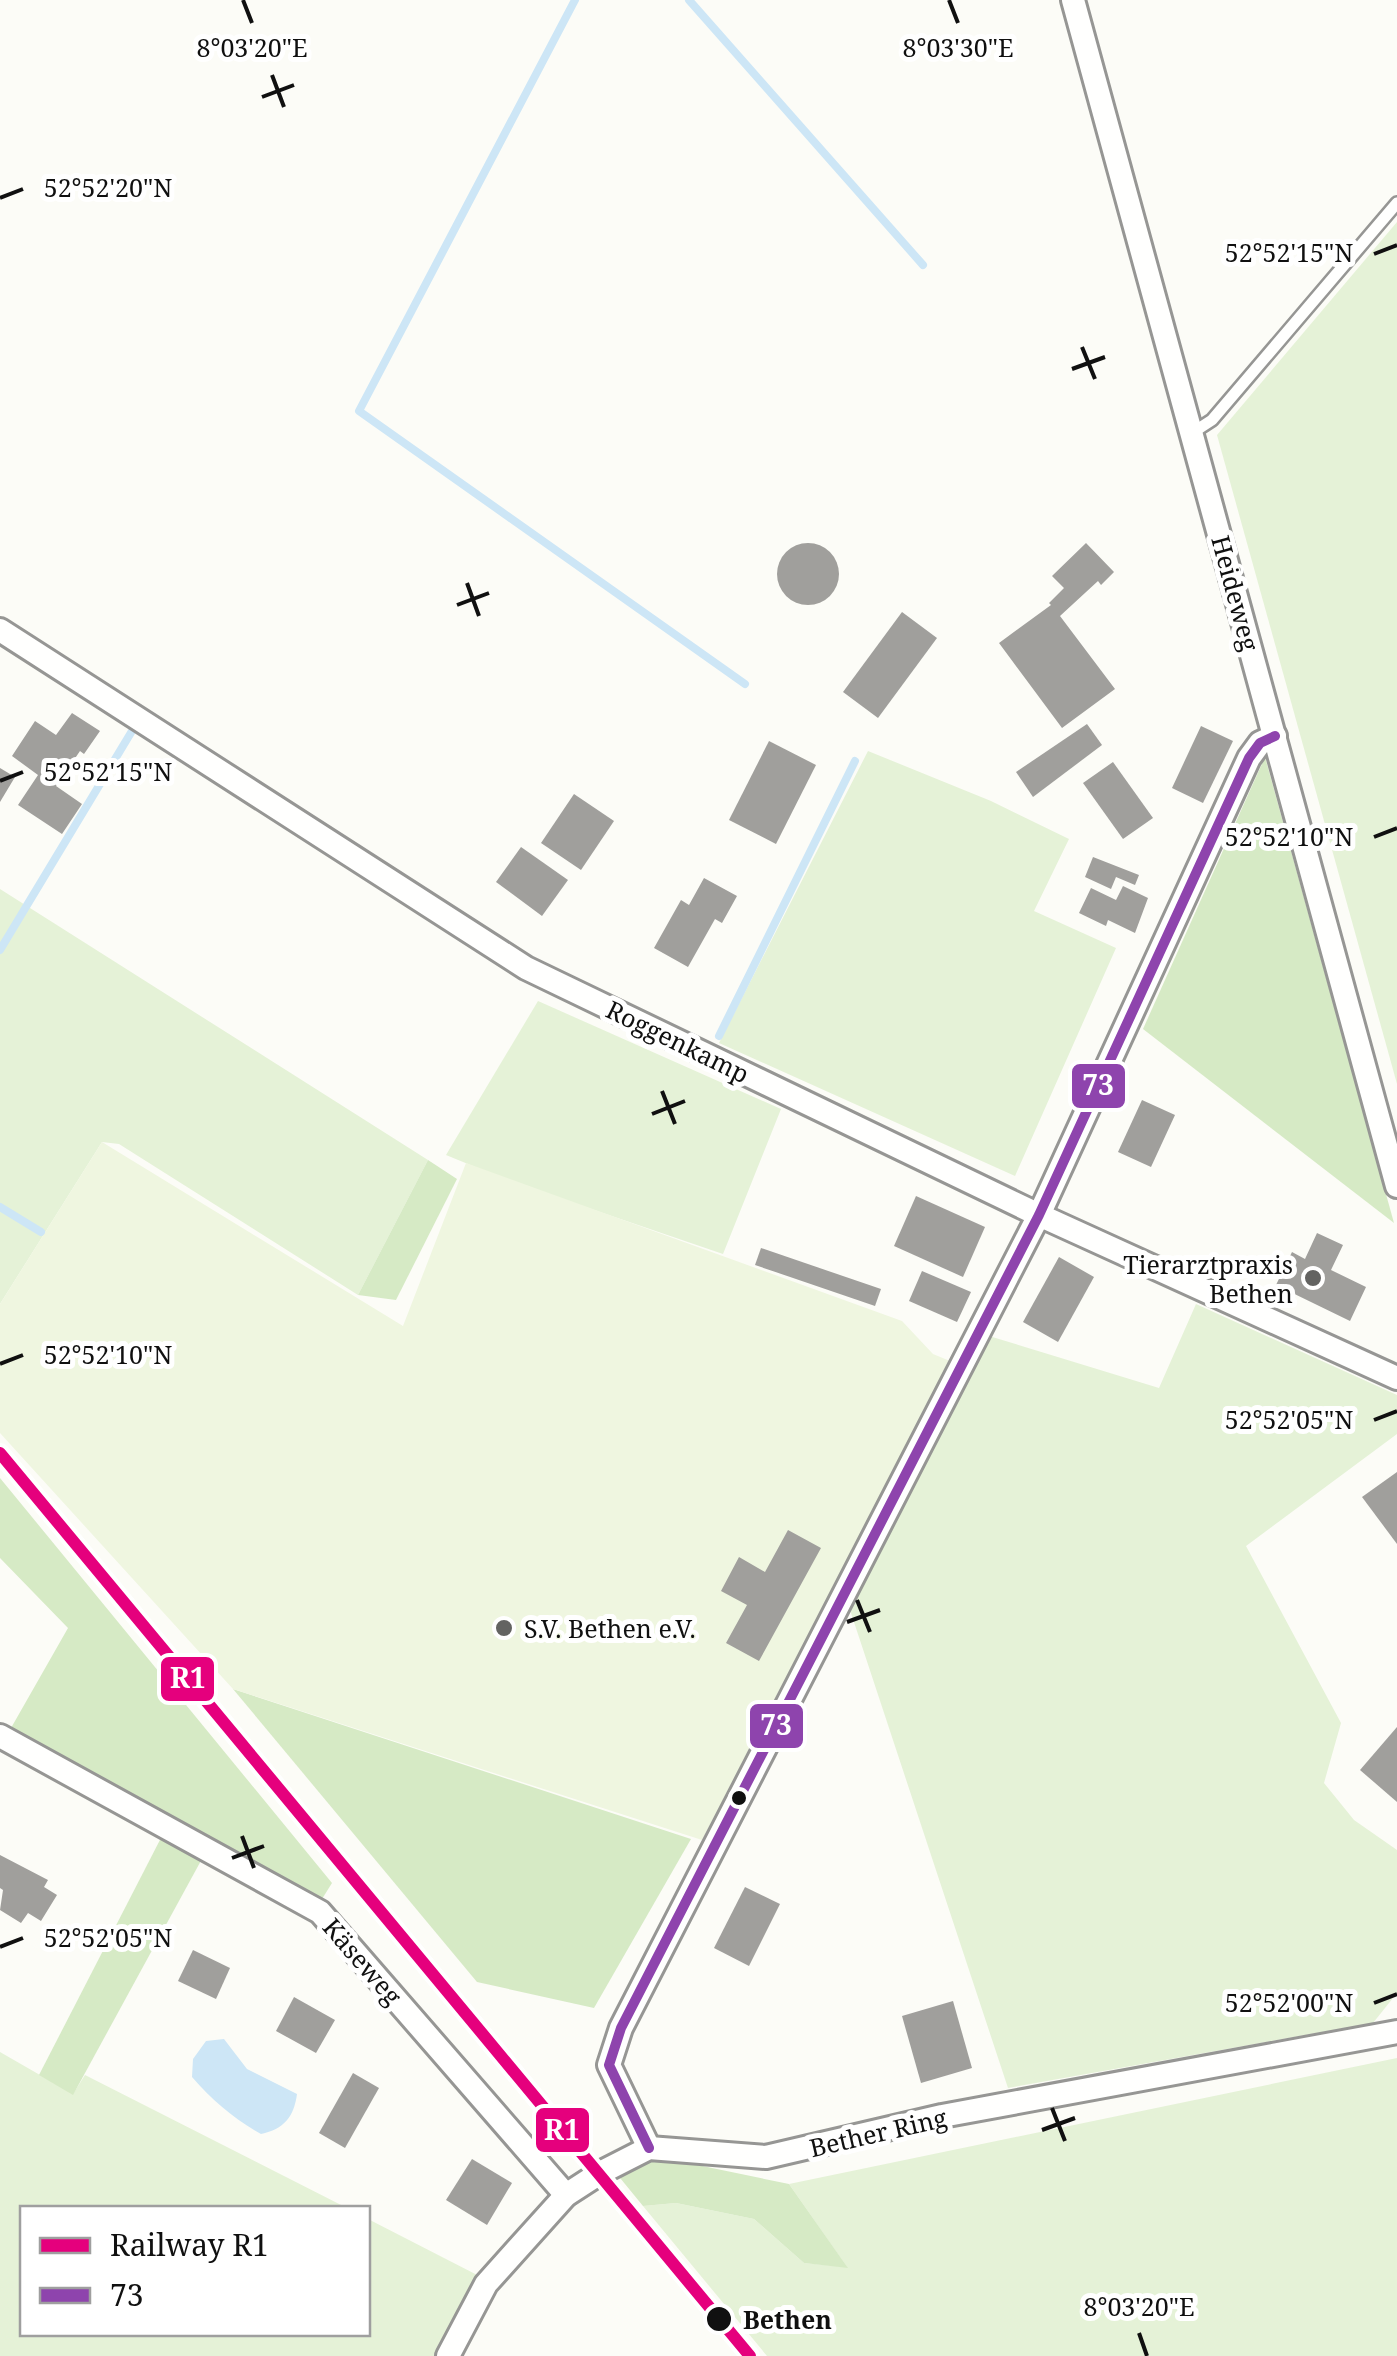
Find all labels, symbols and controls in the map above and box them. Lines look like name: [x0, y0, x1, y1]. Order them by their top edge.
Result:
text: 8°03'20"E: [196, 30, 308, 64]
text: 8°03'30"E: [902, 30, 1014, 64]
text: 52°52'20"N: [44, 170, 172, 204]
text: 52°52'15"N: [1225, 235, 1353, 269]
street label: Heideweg: [1204, 531, 1268, 655]
text: 52°52'15"N: [44, 754, 172, 788]
text: 52°52'10"N: [1225, 819, 1353, 853]
street label: Roggenkamp: [601, 992, 755, 1090]
line badge: 73: [1070, 1062, 1127, 1110]
text: 73: [1082, 1065, 1114, 1103]
place label: Tierarztpraxis Bethen: [1123, 1247, 1293, 1310]
marker: Tierarztpraxis Bethen: [1302, 1267, 1324, 1289]
text: 52°52'10"N: [44, 1337, 172, 1371]
text: 52°52'05"N: [1225, 1402, 1353, 1436]
place label: S.V. Bethen e.V.: [524, 1611, 696, 1645]
marker: S.V. Bethen e.V.: [493, 1617, 515, 1639]
line badge: R1: [159, 1655, 216, 1703]
text: R1: [170, 1658, 206, 1696]
line badge: 73: [748, 1702, 805, 1750]
text: 73: [760, 1705, 792, 1743]
unlabelled marker: [729, 1788, 749, 1808]
street label: Käseweg: [316, 1910, 410, 2012]
text: 52°52'05"N: [44, 1920, 172, 1954]
text: 52°52'00"N: [1225, 1985, 1353, 2019]
street label: Bether Ring: [806, 2100, 951, 2164]
line badge: R1: [534, 2106, 591, 2154]
text: R1: [544, 2110, 580, 2148]
legend: [20, 2206, 370, 2336]
text: Railway R1: [110, 2224, 269, 2265]
text: 73: [110, 2274, 144, 2315]
text: 8°03'20"E: [1083, 2289, 1195, 2323]
place label: Bethen: [743, 2302, 832, 2336]
marker: Bethen: [704, 2304, 734, 2334]

